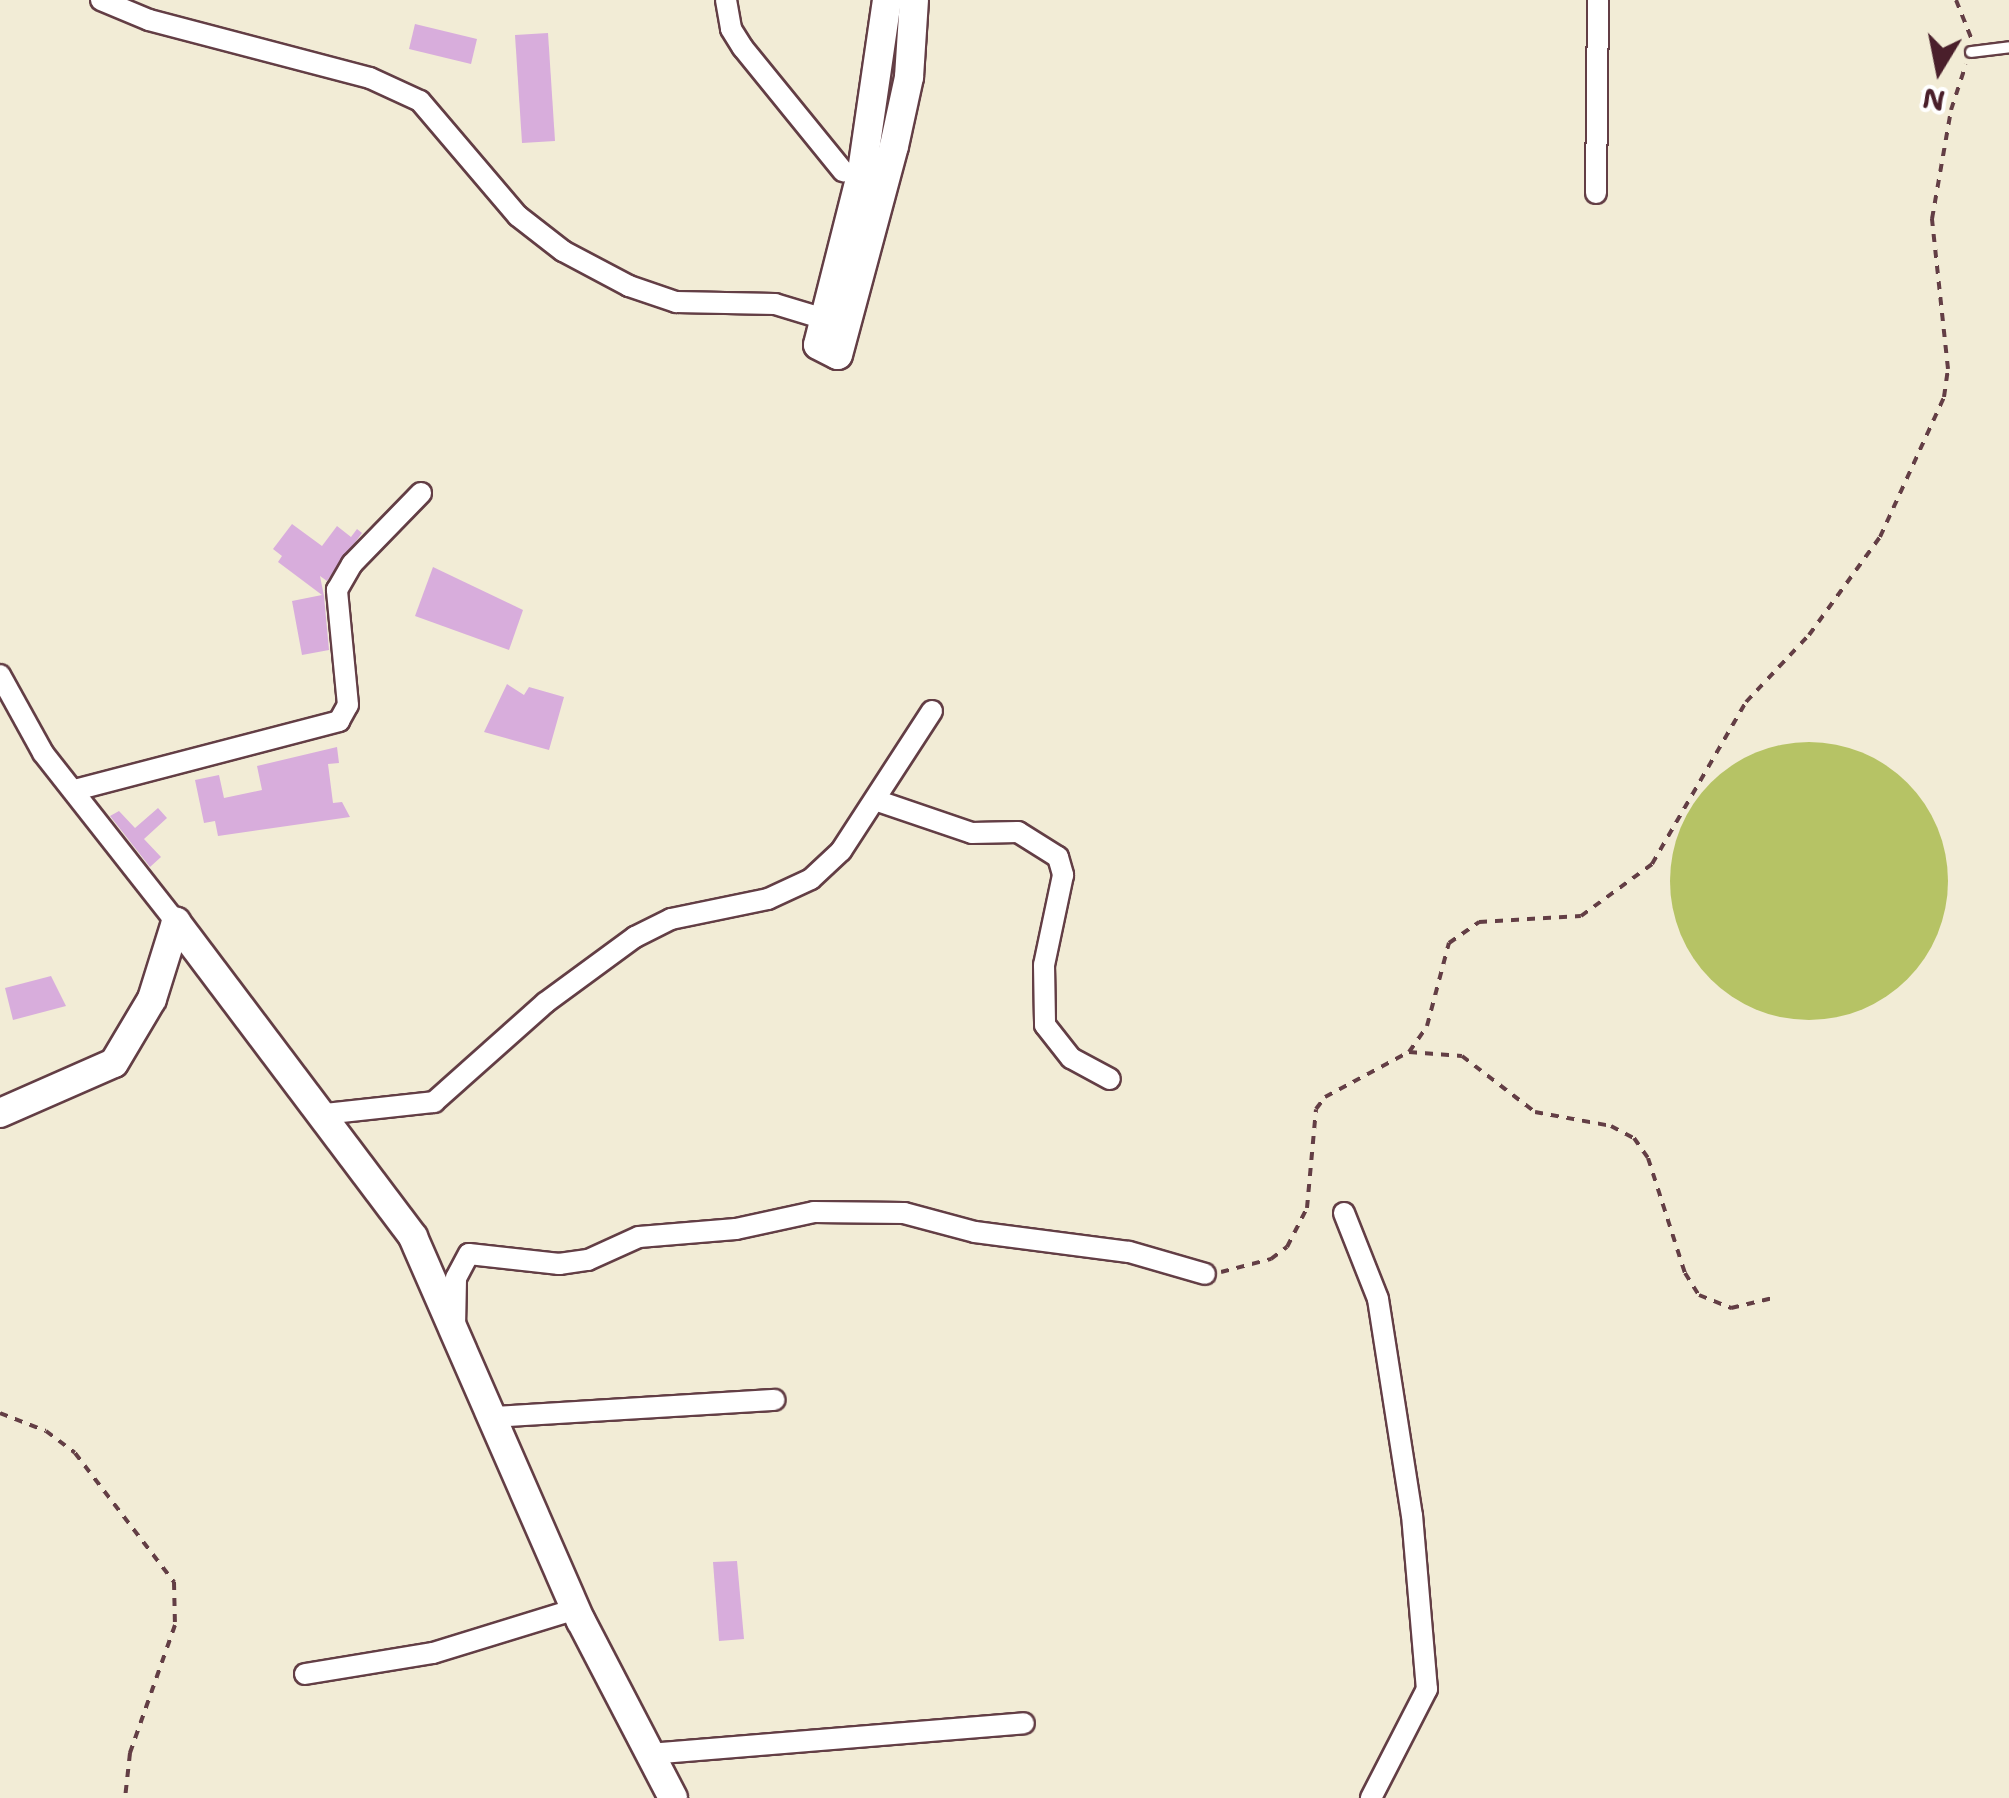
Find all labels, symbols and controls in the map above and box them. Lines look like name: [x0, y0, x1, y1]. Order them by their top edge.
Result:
north arrow: [1889, 20, 1989, 120]
text: N: [1920, 79, 1948, 120]

